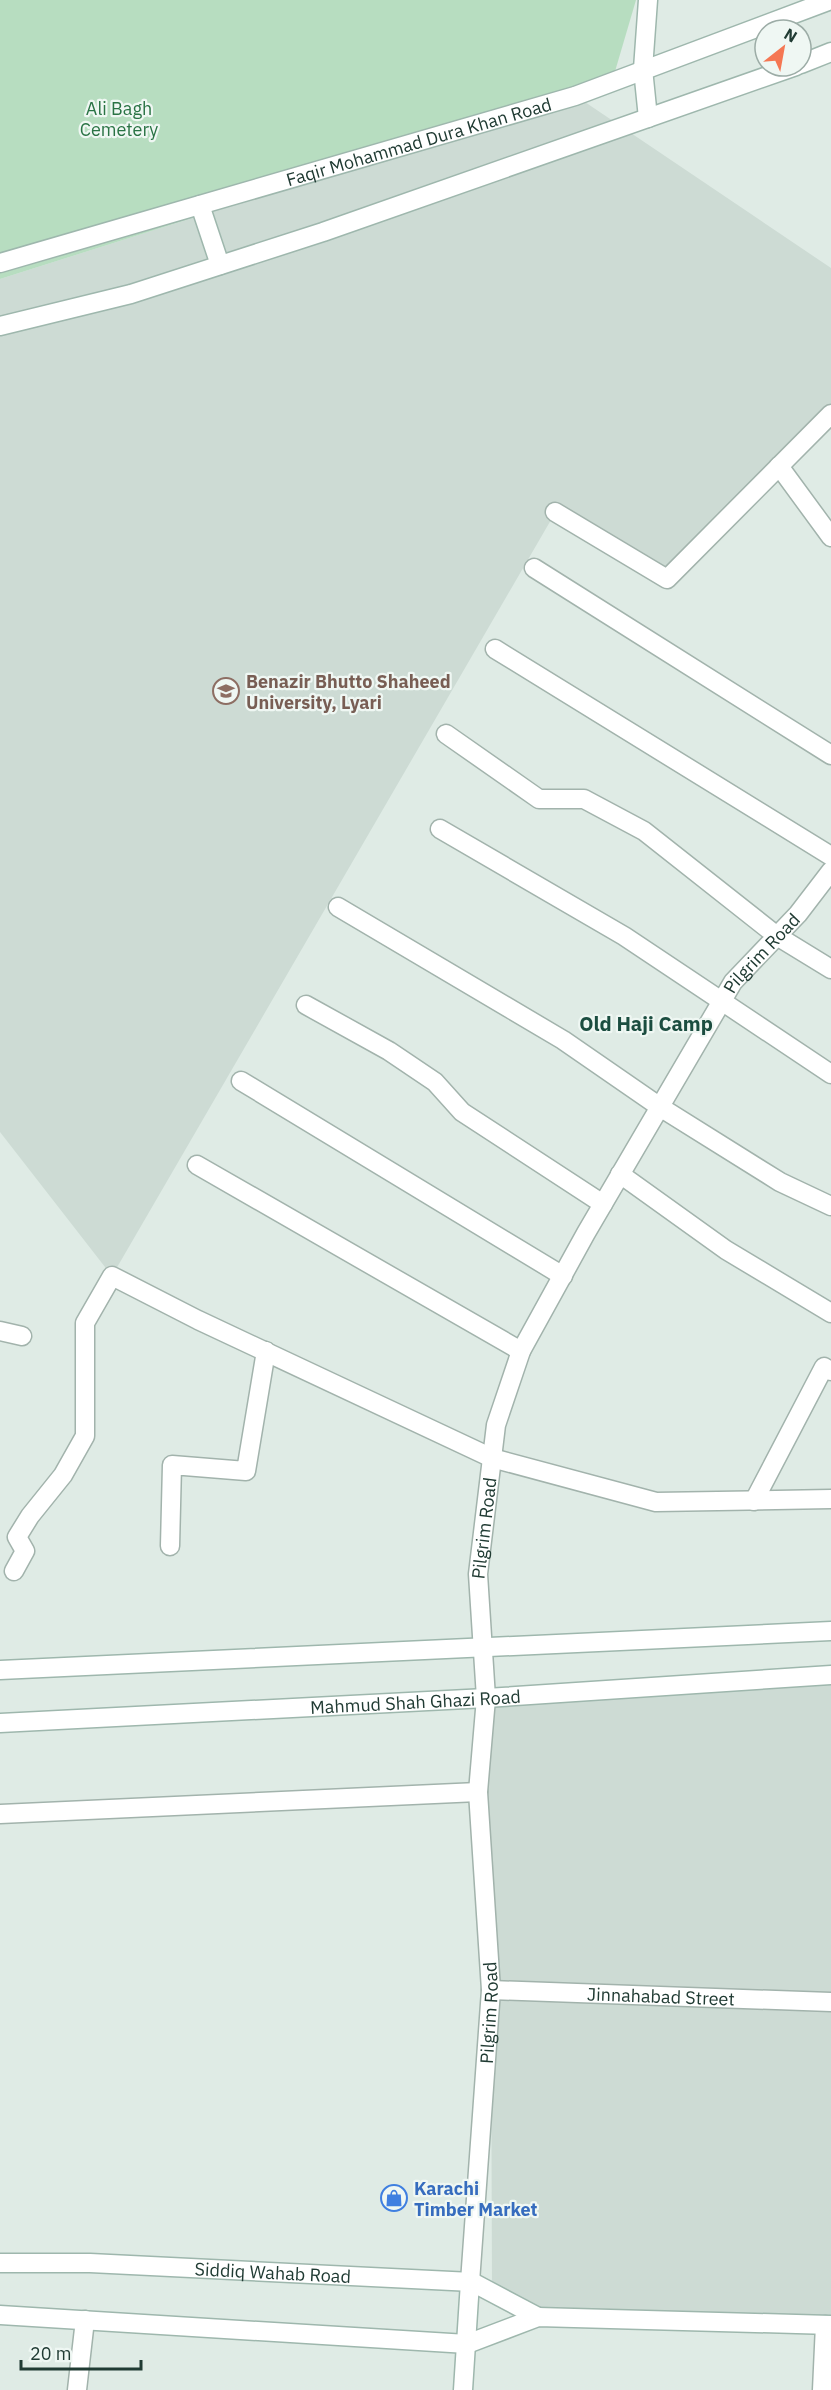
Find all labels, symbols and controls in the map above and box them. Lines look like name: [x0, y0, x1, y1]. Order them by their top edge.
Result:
north arrow: [753, 18, 813, 78]
text: N: [781, 24, 801, 47]
street label: Faqir Mohammad Dura Khan Road: [283, 92, 554, 191]
park label: Ali Bagh Cemetery: [80, 97, 158, 141]
place label: Benazir Bhutto Shaheed University, Lyari: [246, 670, 451, 714]
school or university icon: Benazir Bhutto Shaheed University, Lyari: [211, 676, 241, 706]
street label: Pilgrim Road: [718, 908, 805, 997]
district label: Old Haji Camp: [579, 1010, 713, 1037]
street label: Pilgrim Road: [466, 1476, 501, 1580]
street label: Mahmud Shah Ghazi Road: [310, 1684, 521, 1719]
street label: Pilgrim Road: [474, 1961, 503, 2065]
street label: Jinnahabad Street: [587, 1982, 735, 2010]
place label: Karachi Timber Market: [414, 2177, 538, 2221]
shop icon: Karachi Timber Market: [379, 2183, 409, 2213]
street label: Siddiq Wahab Road: [194, 2257, 352, 2287]
scale bar: [21, 2333, 141, 2371]
text: 20 m: [30, 2342, 72, 2365]

